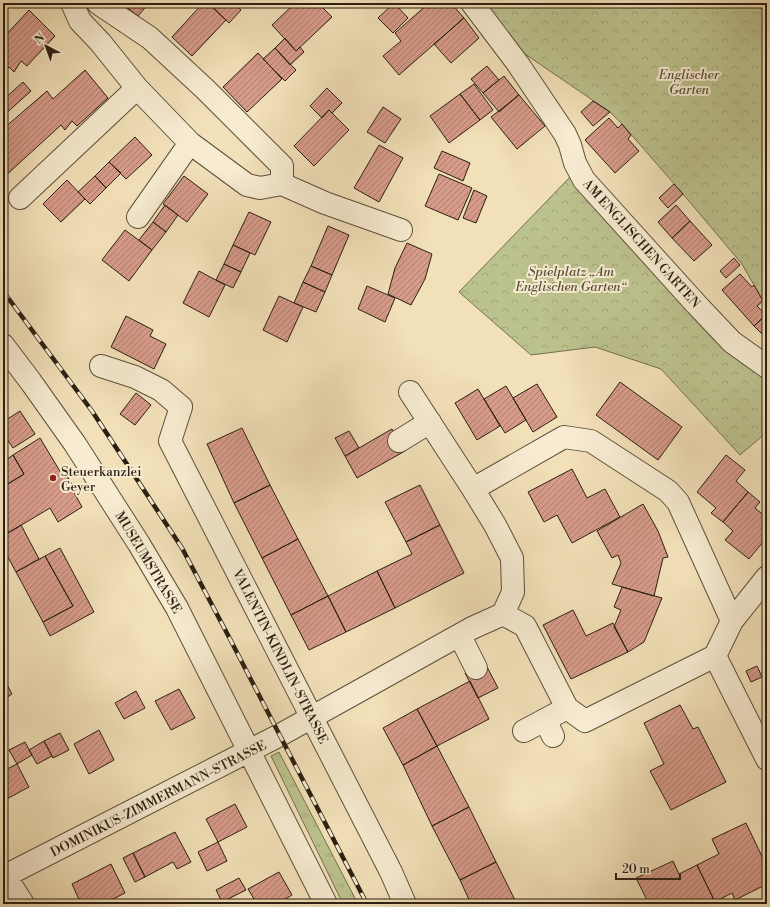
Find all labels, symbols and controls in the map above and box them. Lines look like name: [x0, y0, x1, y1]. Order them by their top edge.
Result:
north arrow: [26, 26, 66, 66]
text: N: [32, 31, 48, 47]
park label: Englischer Garten: [658, 67, 720, 98]
street label: AM ENGLISCHEN GARTEN: [579, 175, 704, 312]
park label: Spielplatz „Am Englischen Garten“: [515, 264, 628, 295]
place label: Steuerkanzlei Geyer: [61, 464, 141, 495]
marker: Steuerkanzlei Geyer: [48, 473, 58, 483]
street label: MUSEUMSTRASSE: [111, 509, 185, 616]
street label: VALENTIN-KINDLIN-STRASSE: [229, 566, 331, 746]
street label: DOMINIKUS-ZIMMERMANN-STRASSE: [48, 737, 269, 861]
scale bar: [616, 855, 680, 881]
text: 20 m: [622, 862, 650, 877]

